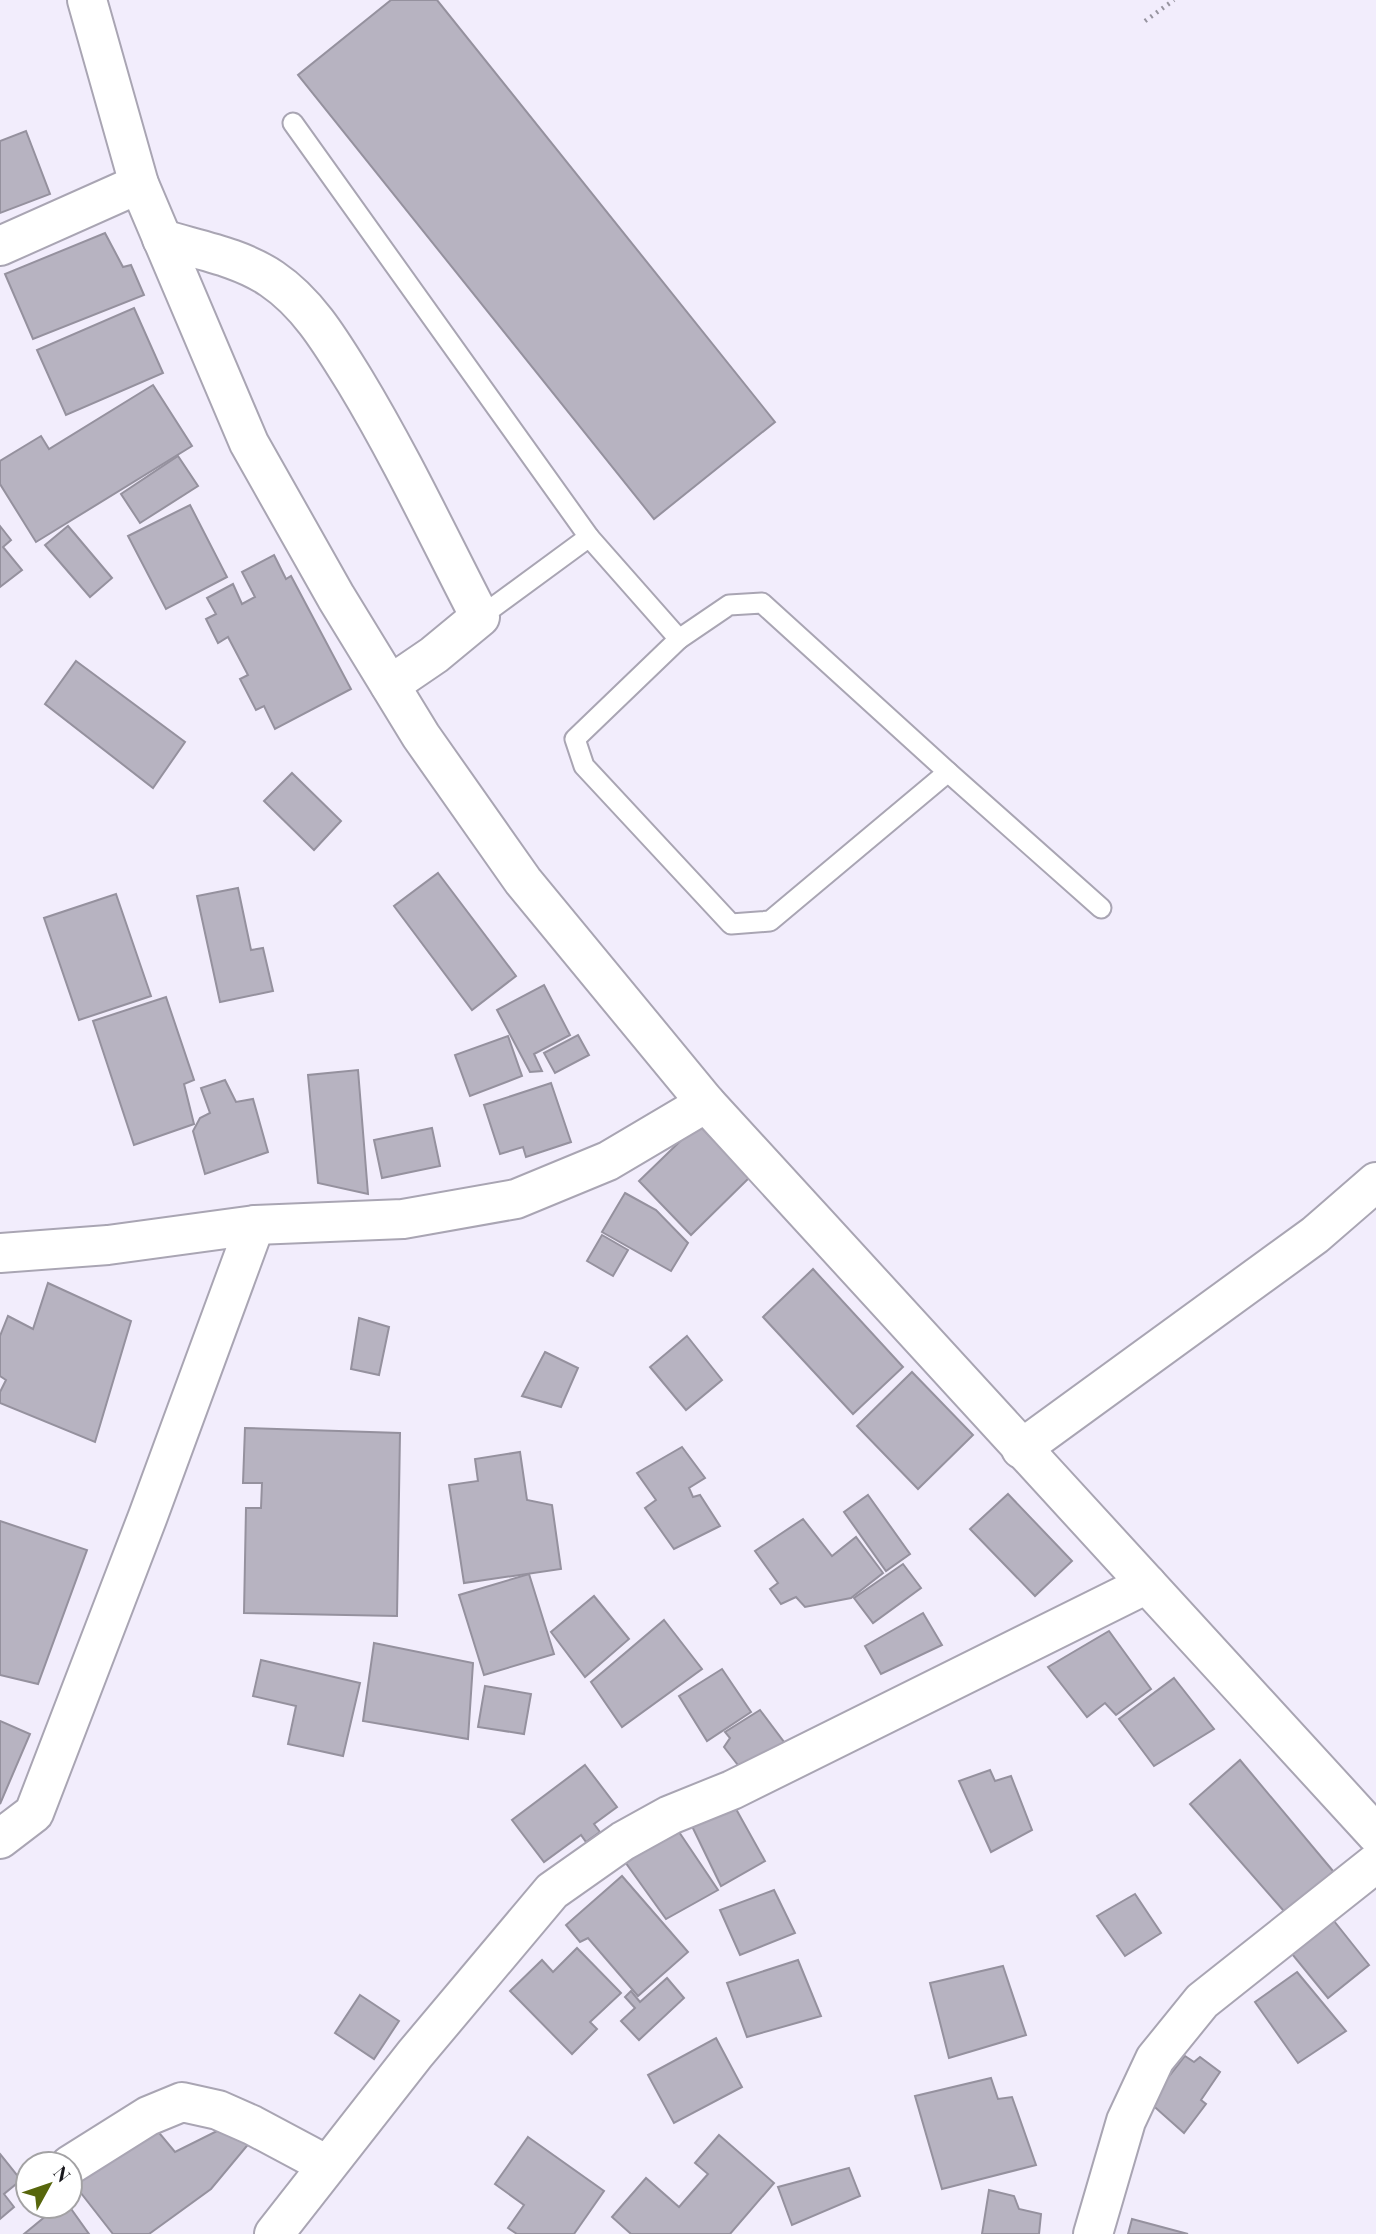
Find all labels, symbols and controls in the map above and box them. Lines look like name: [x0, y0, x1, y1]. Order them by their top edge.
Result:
north arrow: [14, 2150, 84, 2220]
text: N: [48, 2160, 77, 2187]

